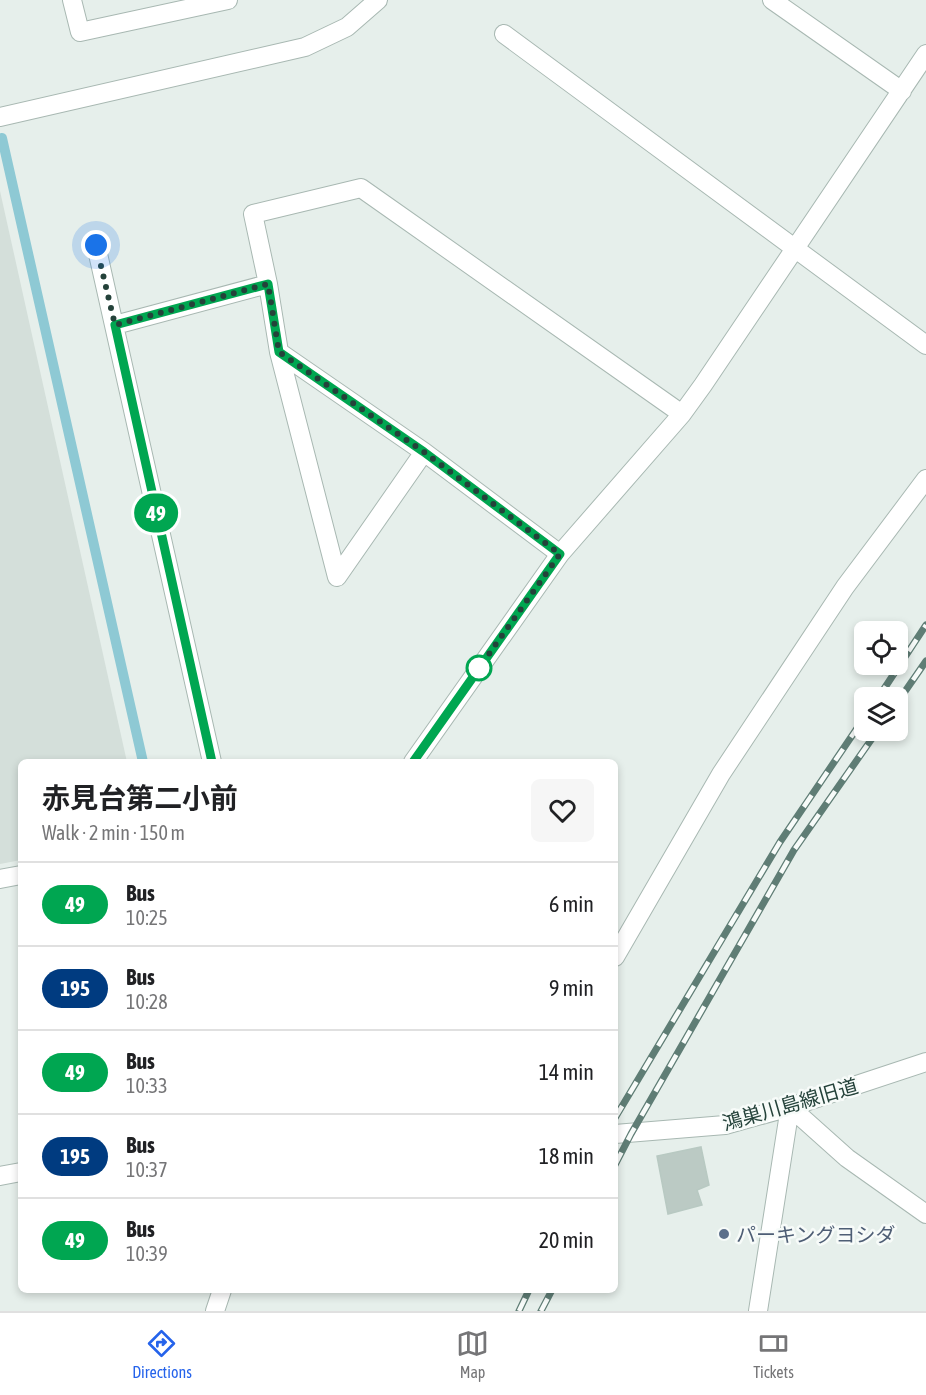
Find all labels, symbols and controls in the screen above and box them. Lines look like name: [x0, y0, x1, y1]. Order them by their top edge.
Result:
your location: [81, 230, 111, 260]
line badge: 49: [129, 494, 183, 532]
text: 49: [146, 501, 166, 525]
map controls: [854, 621, 908, 741]
button: locate: [854, 621, 908, 675]
unlabelled marker: [466, 655, 492, 681]
button: layers: [854, 687, 908, 741]
button: heart: [531, 779, 594, 842]
text: 赤見台第二小前: [42, 782, 238, 814]
text: Walk · 2 min · 150 m: [42, 821, 185, 844]
text: Bus: [126, 880, 155, 906]
text: 6 min: [549, 891, 594, 917]
text: 49: [65, 892, 85, 916]
text: 10:25: [126, 906, 168, 929]
text: Bus: [126, 964, 155, 990]
text: 9 min: [549, 975, 594, 1001]
text: 195: [60, 976, 90, 1000]
text: 10:28: [126, 990, 168, 1013]
text: Bus: [126, 1048, 155, 1074]
text: 14 min: [539, 1059, 594, 1085]
text: 49: [65, 1060, 85, 1084]
text: 10:33: [126, 1074, 168, 1097]
street label: 鴻巣川島線旧道: [720, 1074, 860, 1134]
text: Bus: [126, 1132, 155, 1158]
text: 18 min: [539, 1143, 594, 1169]
text: 195: [60, 1144, 90, 1168]
text: 10:37: [126, 1158, 168, 1181]
text: Bus: [126, 1216, 155, 1242]
place label: パーキングヨシダ: [736, 1223, 895, 1246]
text: 20 min: [539, 1227, 594, 1253]
marker: パーキングヨシダ: [717, 1227, 731, 1241]
text: 49: [65, 1228, 85, 1252]
text: 10:39: [126, 1242, 168, 1265]
tab: Directions: [132, 1327, 192, 1381]
tab: Map: [456, 1327, 489, 1381]
tab: Tickets: [753, 1327, 794, 1381]

